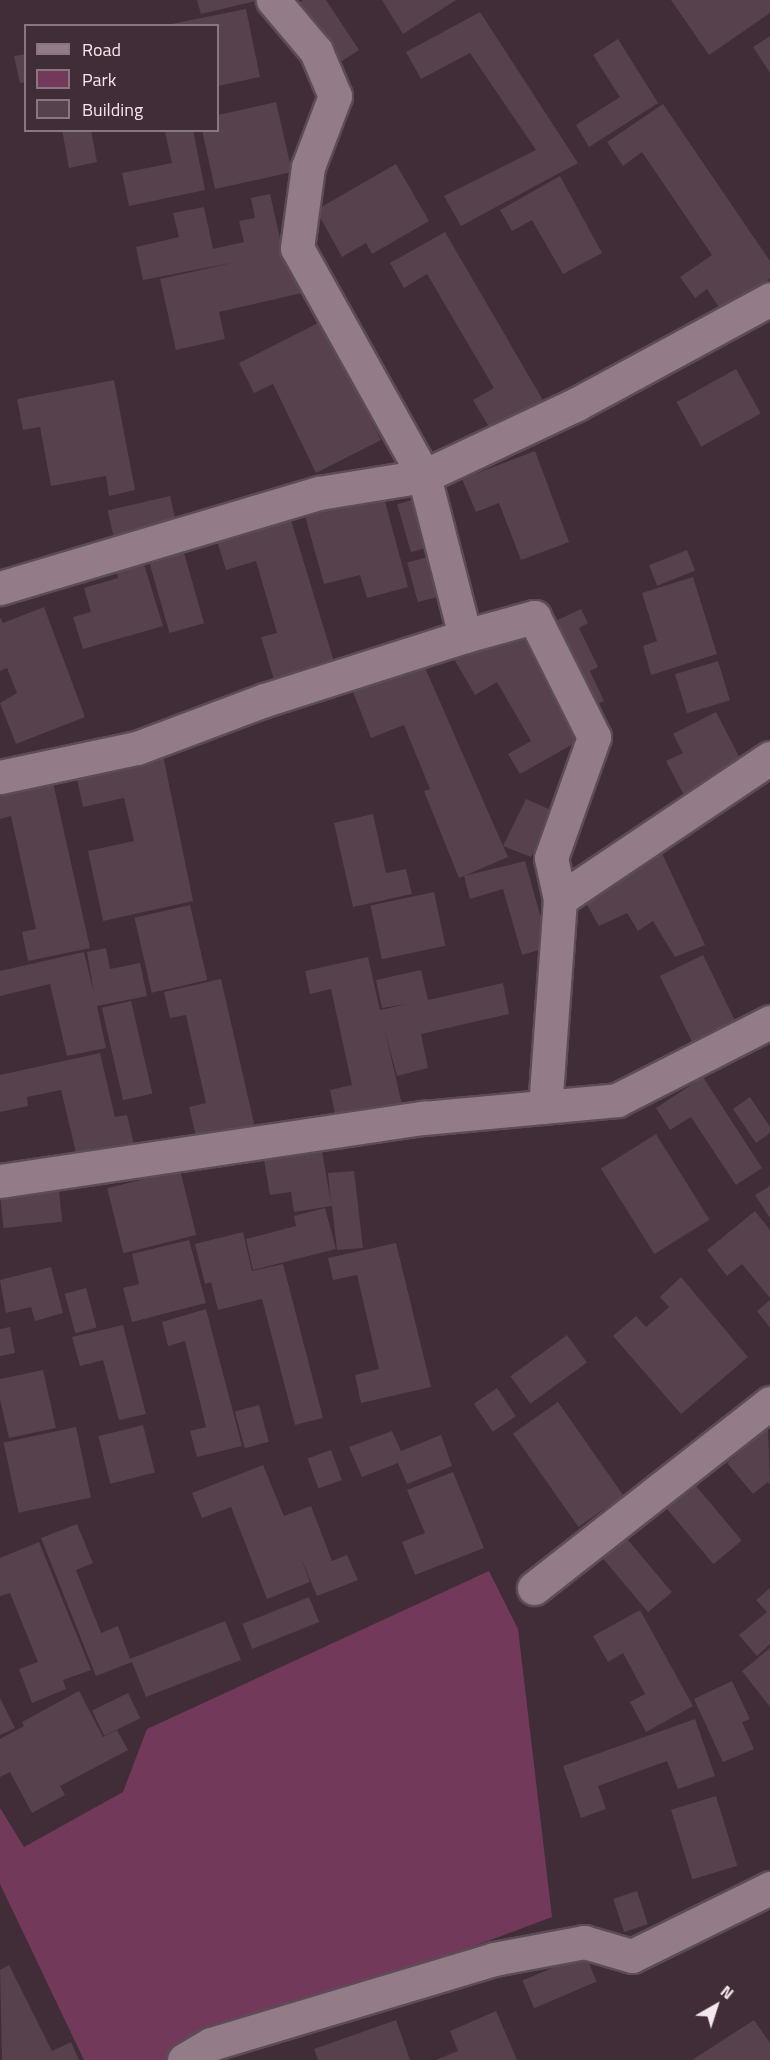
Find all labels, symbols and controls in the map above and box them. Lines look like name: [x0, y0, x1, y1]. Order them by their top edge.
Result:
legend: [24, 24, 219, 132]
text: Road: [82, 36, 121, 63]
text: Park: [82, 66, 116, 93]
text: Building: [82, 96, 143, 123]
north arrow: [686, 1976, 746, 2036]
text: N: [715, 1979, 739, 2005]

